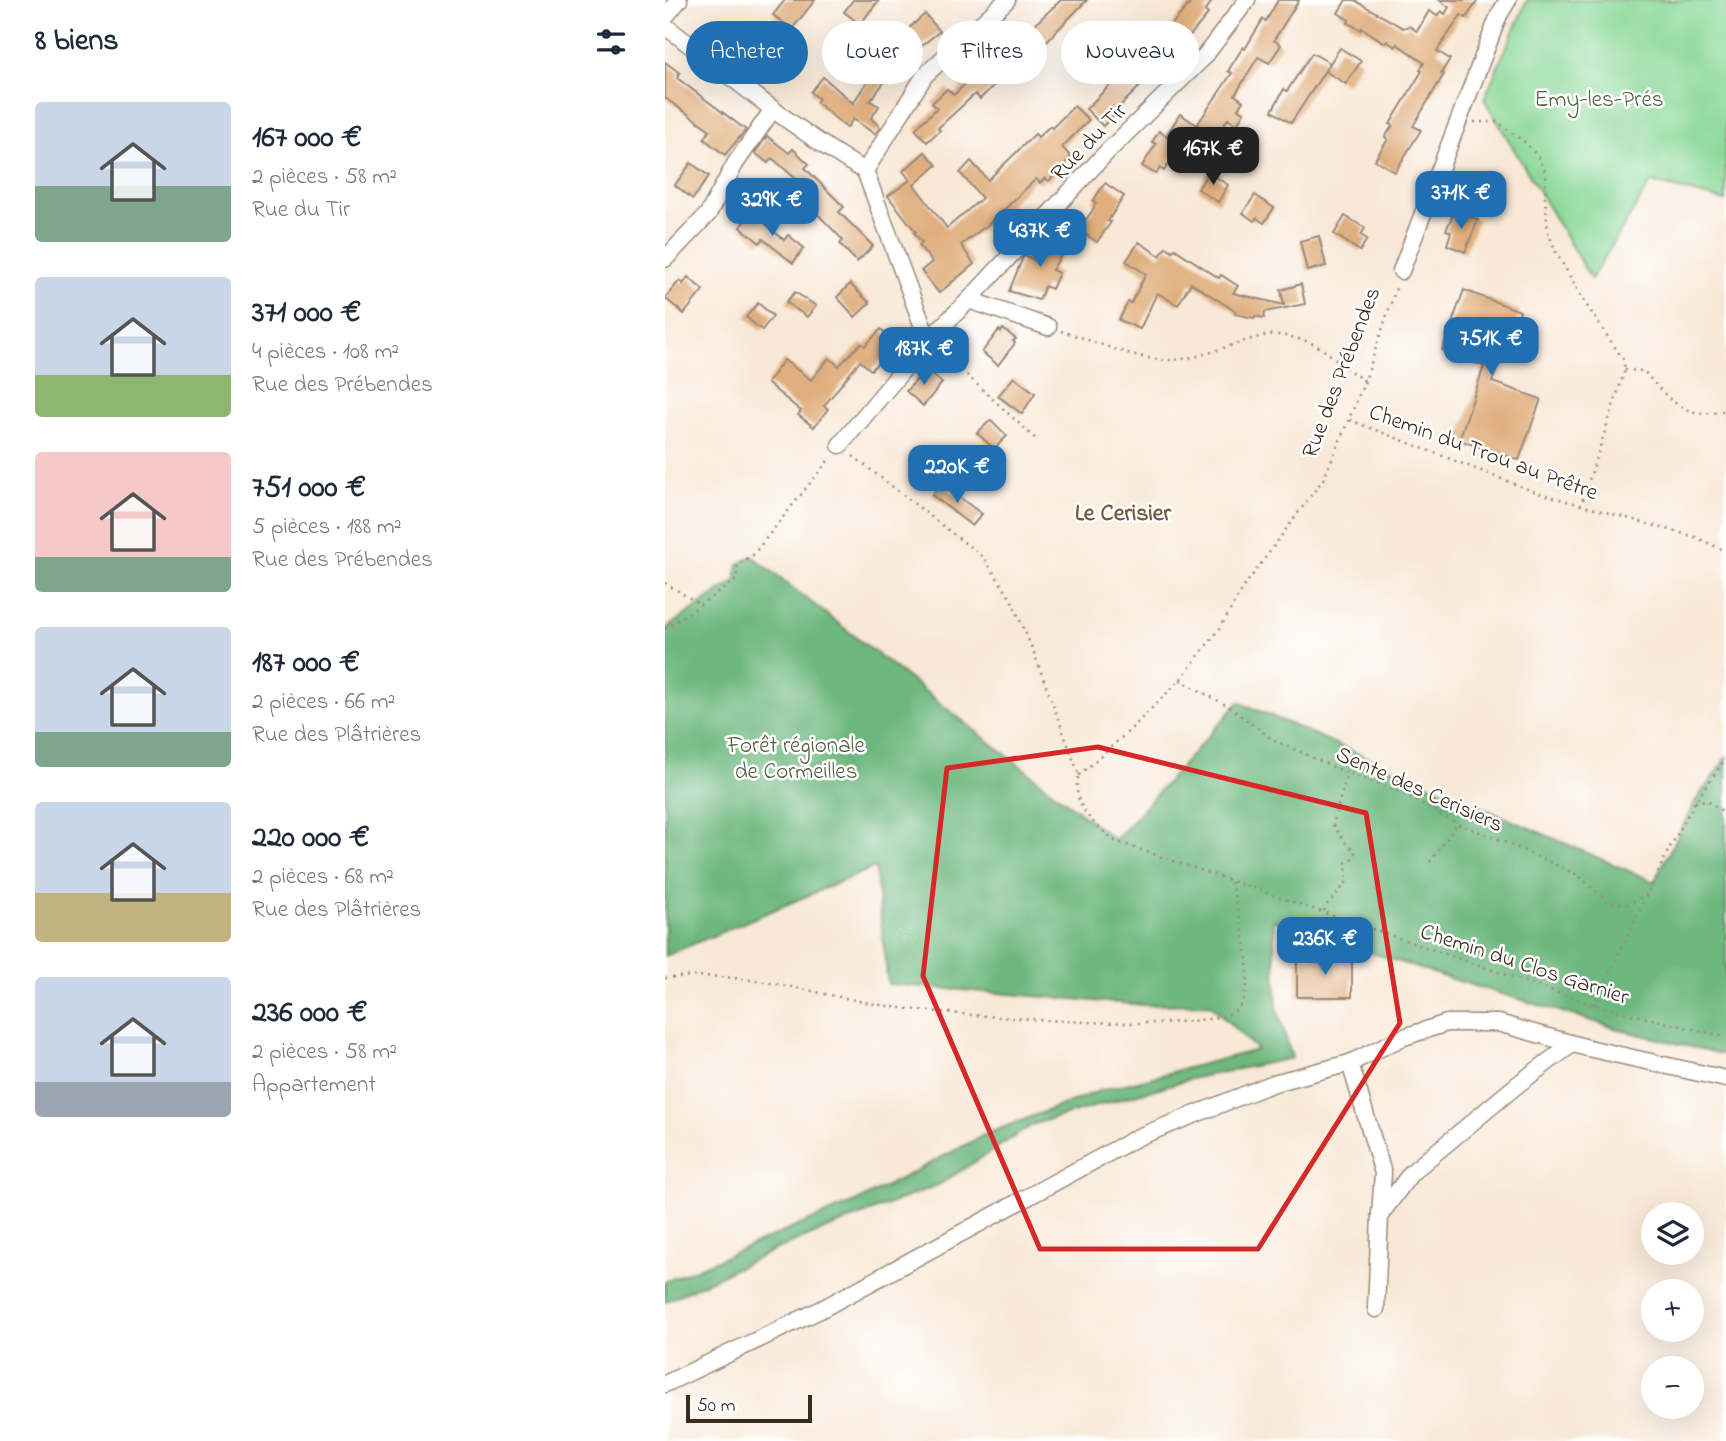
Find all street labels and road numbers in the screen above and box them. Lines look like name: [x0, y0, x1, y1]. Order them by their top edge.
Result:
street label: Rue du Tir: [1044, 95, 1136, 189]
street label: Rue des Prébendes: [1295, 283, 1390, 463]
street label: Chemin du Trou au Prêtre: [1364, 397, 1603, 510]
street label: Sente des Cerisiers: [1330, 739, 1508, 842]
street label: Chemin du Clos Garnier: [1416, 916, 1634, 1015]

